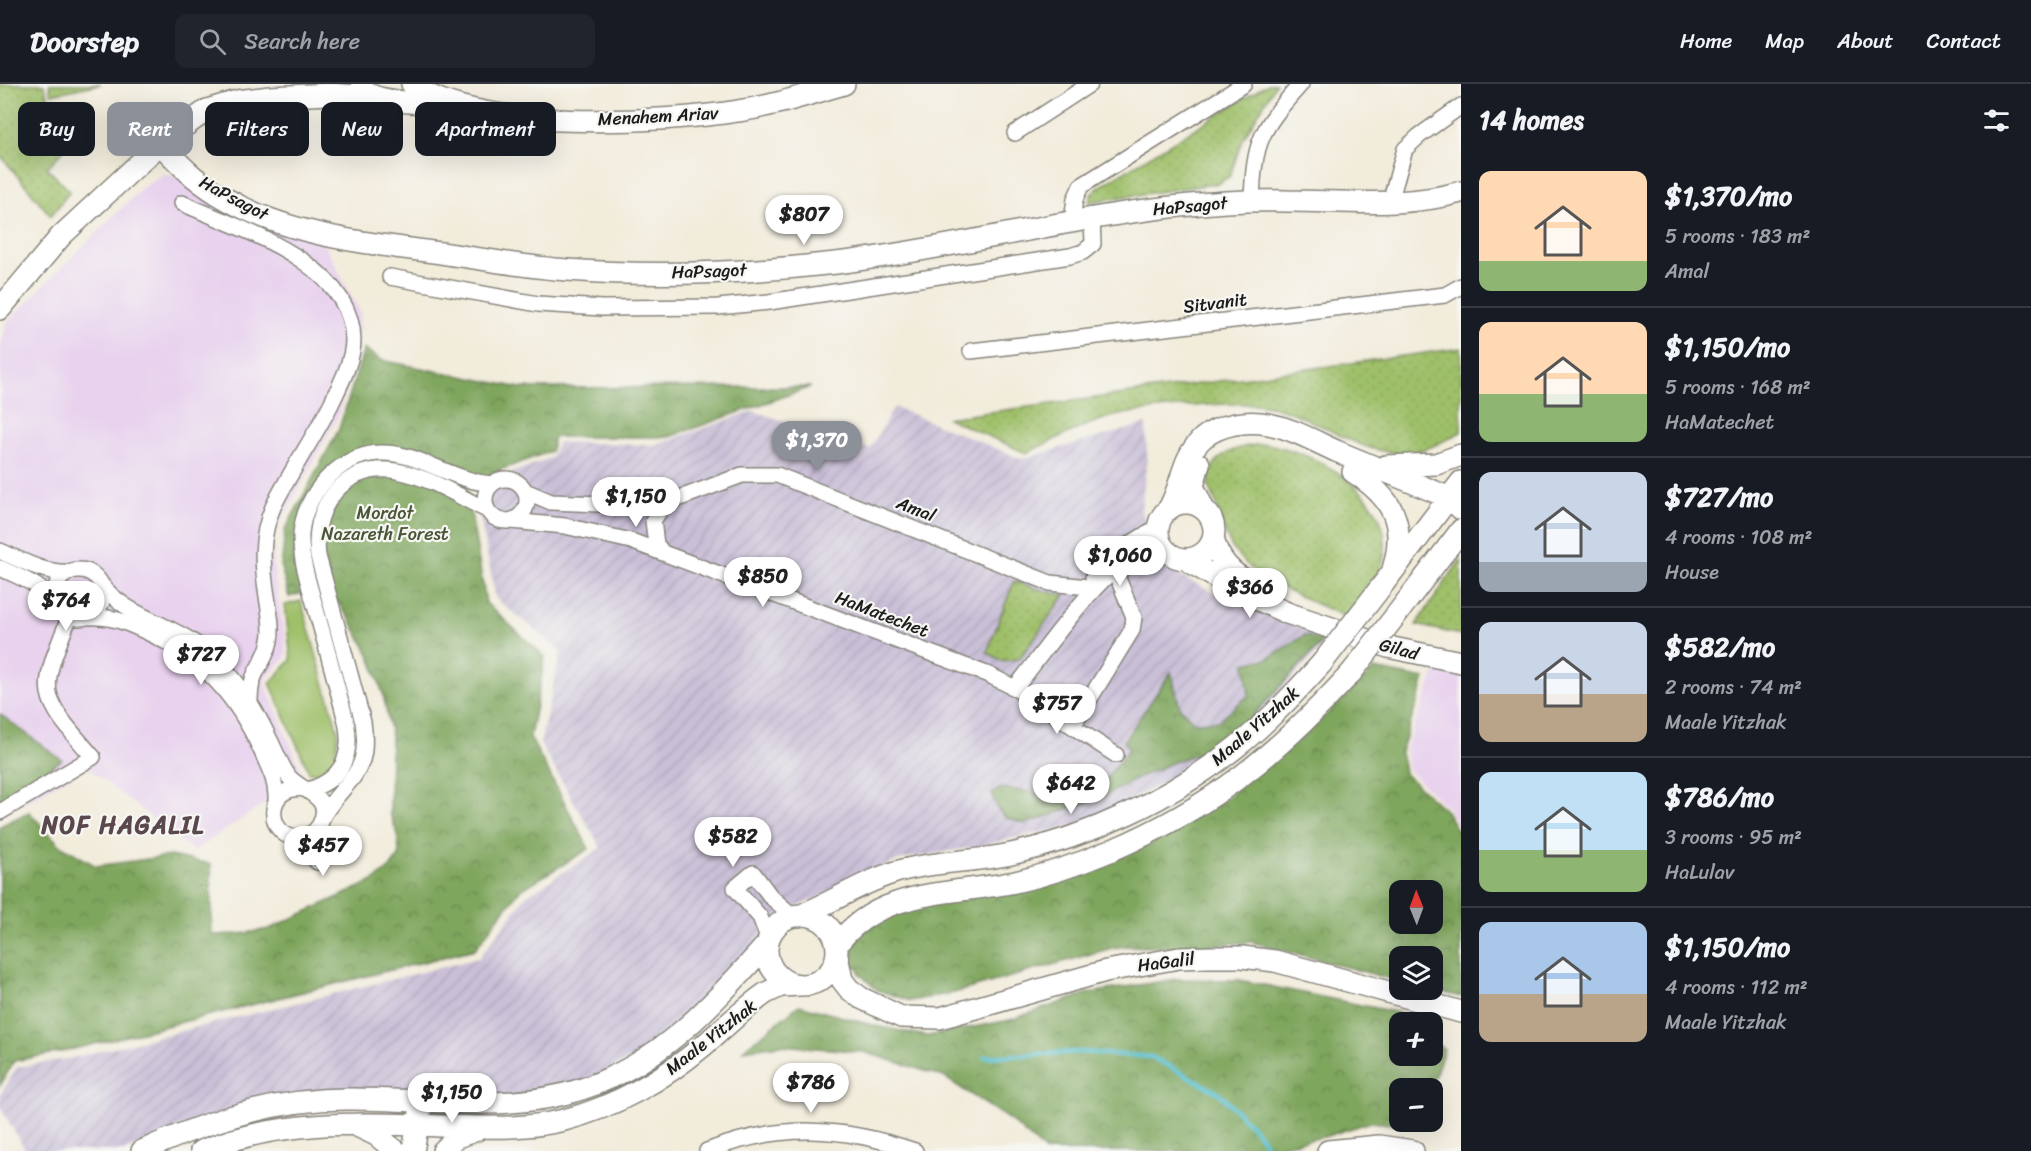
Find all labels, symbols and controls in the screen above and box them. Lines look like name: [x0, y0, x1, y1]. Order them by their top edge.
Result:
search box: [175, 14, 595, 68]
text: Doorstep: [30, 17, 139, 66]
text: Search here: [244, 22, 360, 61]
text: Home: [1680, 22, 1732, 60]
text: Map: [1765, 22, 1804, 60]
text: About: [1837, 22, 1894, 60]
text: Contact: [1927, 22, 2001, 60]
icon: search: [196, 25, 229, 58]
street label: Menahem Ariav: [597, 97, 720, 135]
text: 14 homes: [1479, 97, 1584, 143]
chip: Buy: [18, 102, 95, 156]
chip: Rent: [107, 102, 193, 156]
chip: Filters: [205, 102, 309, 156]
chip: New: [321, 102, 403, 156]
chip: Apartment: [415, 102, 556, 156]
icon: filters: [1980, 104, 2013, 137]
street label: HaPsagot: [193, 166, 275, 230]
text: $1,370/mo: [1665, 173, 1792, 219]
street label: HaPsagot: [1151, 187, 1229, 225]
pin: $807: [768, 195, 840, 246]
icon: home: [1527, 195, 1599, 267]
text: $807: [779, 197, 829, 232]
text: 5 rooms · 183 m²: [1665, 219, 1810, 254]
street label: HaPsagot: [671, 254, 748, 288]
text: Amal: [1665, 254, 1709, 289]
street label: Sitvanit: [1181, 283, 1249, 323]
text: $1,150/mo: [1665, 324, 1790, 370]
icon: home: [1527, 346, 1599, 418]
text: 5 rooms · 168 m²: [1665, 370, 1811, 405]
text: HaMatechet: [1665, 405, 1774, 440]
pin: $1,370: [768, 421, 866, 472]
text: $1,370: [786, 423, 848, 458]
text: $727/mo: [1665, 474, 1773, 520]
pin: $1,150: [587, 477, 685, 528]
text: $1,150: [606, 479, 666, 514]
street label: Amal: [891, 487, 941, 531]
icon: home: [1527, 496, 1599, 568]
park label: Mordot Nazareth Forest: [321, 497, 449, 550]
text: 4 rooms · 108 m²: [1665, 520, 1812, 555]
pin: $1,060: [1071, 536, 1169, 587]
text: $1,060: [1088, 538, 1152, 573]
text: House: [1665, 555, 1719, 590]
pin: $850: [727, 557, 799, 608]
text: $850: [738, 559, 788, 594]
pin: $366: [1214, 568, 1286, 619]
text: $366: [1226, 570, 1274, 605]
pin: $764: [30, 581, 102, 632]
street label: HaMatechet: [830, 581, 934, 647]
text: $764: [42, 583, 90, 618]
text: $582/mo: [1665, 624, 1775, 670]
street label: Gilad: [1376, 628, 1424, 670]
pin: $727: [165, 635, 237, 686]
text: $727: [177, 637, 225, 672]
icon: home: [1527, 646, 1599, 718]
text: 2 rooms · 74 m²: [1665, 670, 1802, 705]
street label: Maale Yitzhak: [1203, 678, 1307, 774]
pin: $757: [1021, 684, 1093, 735]
text: $757: [1033, 686, 1081, 721]
text: Maale Yitzhak: [1665, 705, 1787, 740]
pin: $642: [1035, 764, 1107, 815]
text: $642: [1047, 766, 1095, 801]
text: $786/mo: [1665, 774, 1774, 820]
icon: home: [1527, 796, 1599, 868]
district label: NOF HAGALIL: [40, 804, 205, 846]
pin: $582: [697, 817, 769, 868]
text: $582: [708, 819, 758, 854]
text: 3 rooms · 95 m²: [1665, 820, 1802, 855]
pin: $457: [287, 826, 359, 877]
text: $457: [298, 828, 348, 863]
text: HaLulav: [1665, 855, 1734, 890]
north arrow: [1389, 880, 1443, 934]
map controls: [1389, 880, 1443, 1132]
text: $1,150/mo: [1665, 924, 1790, 970]
street label: HaGalil: [1136, 943, 1197, 981]
button: layers: [1389, 946, 1443, 1000]
icon: home: [1527, 946, 1599, 1018]
text: 4 rooms · 112 m²: [1665, 970, 1808, 1005]
street label: Maale Yitzhak: [658, 990, 764, 1083]
text: Maale Yitzhak: [1665, 1005, 1787, 1040]
button: +: [1389, 1012, 1443, 1066]
pin: $786: [775, 1063, 847, 1114]
text: $786: [787, 1065, 835, 1100]
pin: $1,150: [403, 1073, 501, 1124]
text: $1,150: [422, 1075, 482, 1110]
button: −: [1389, 1078, 1443, 1132]

